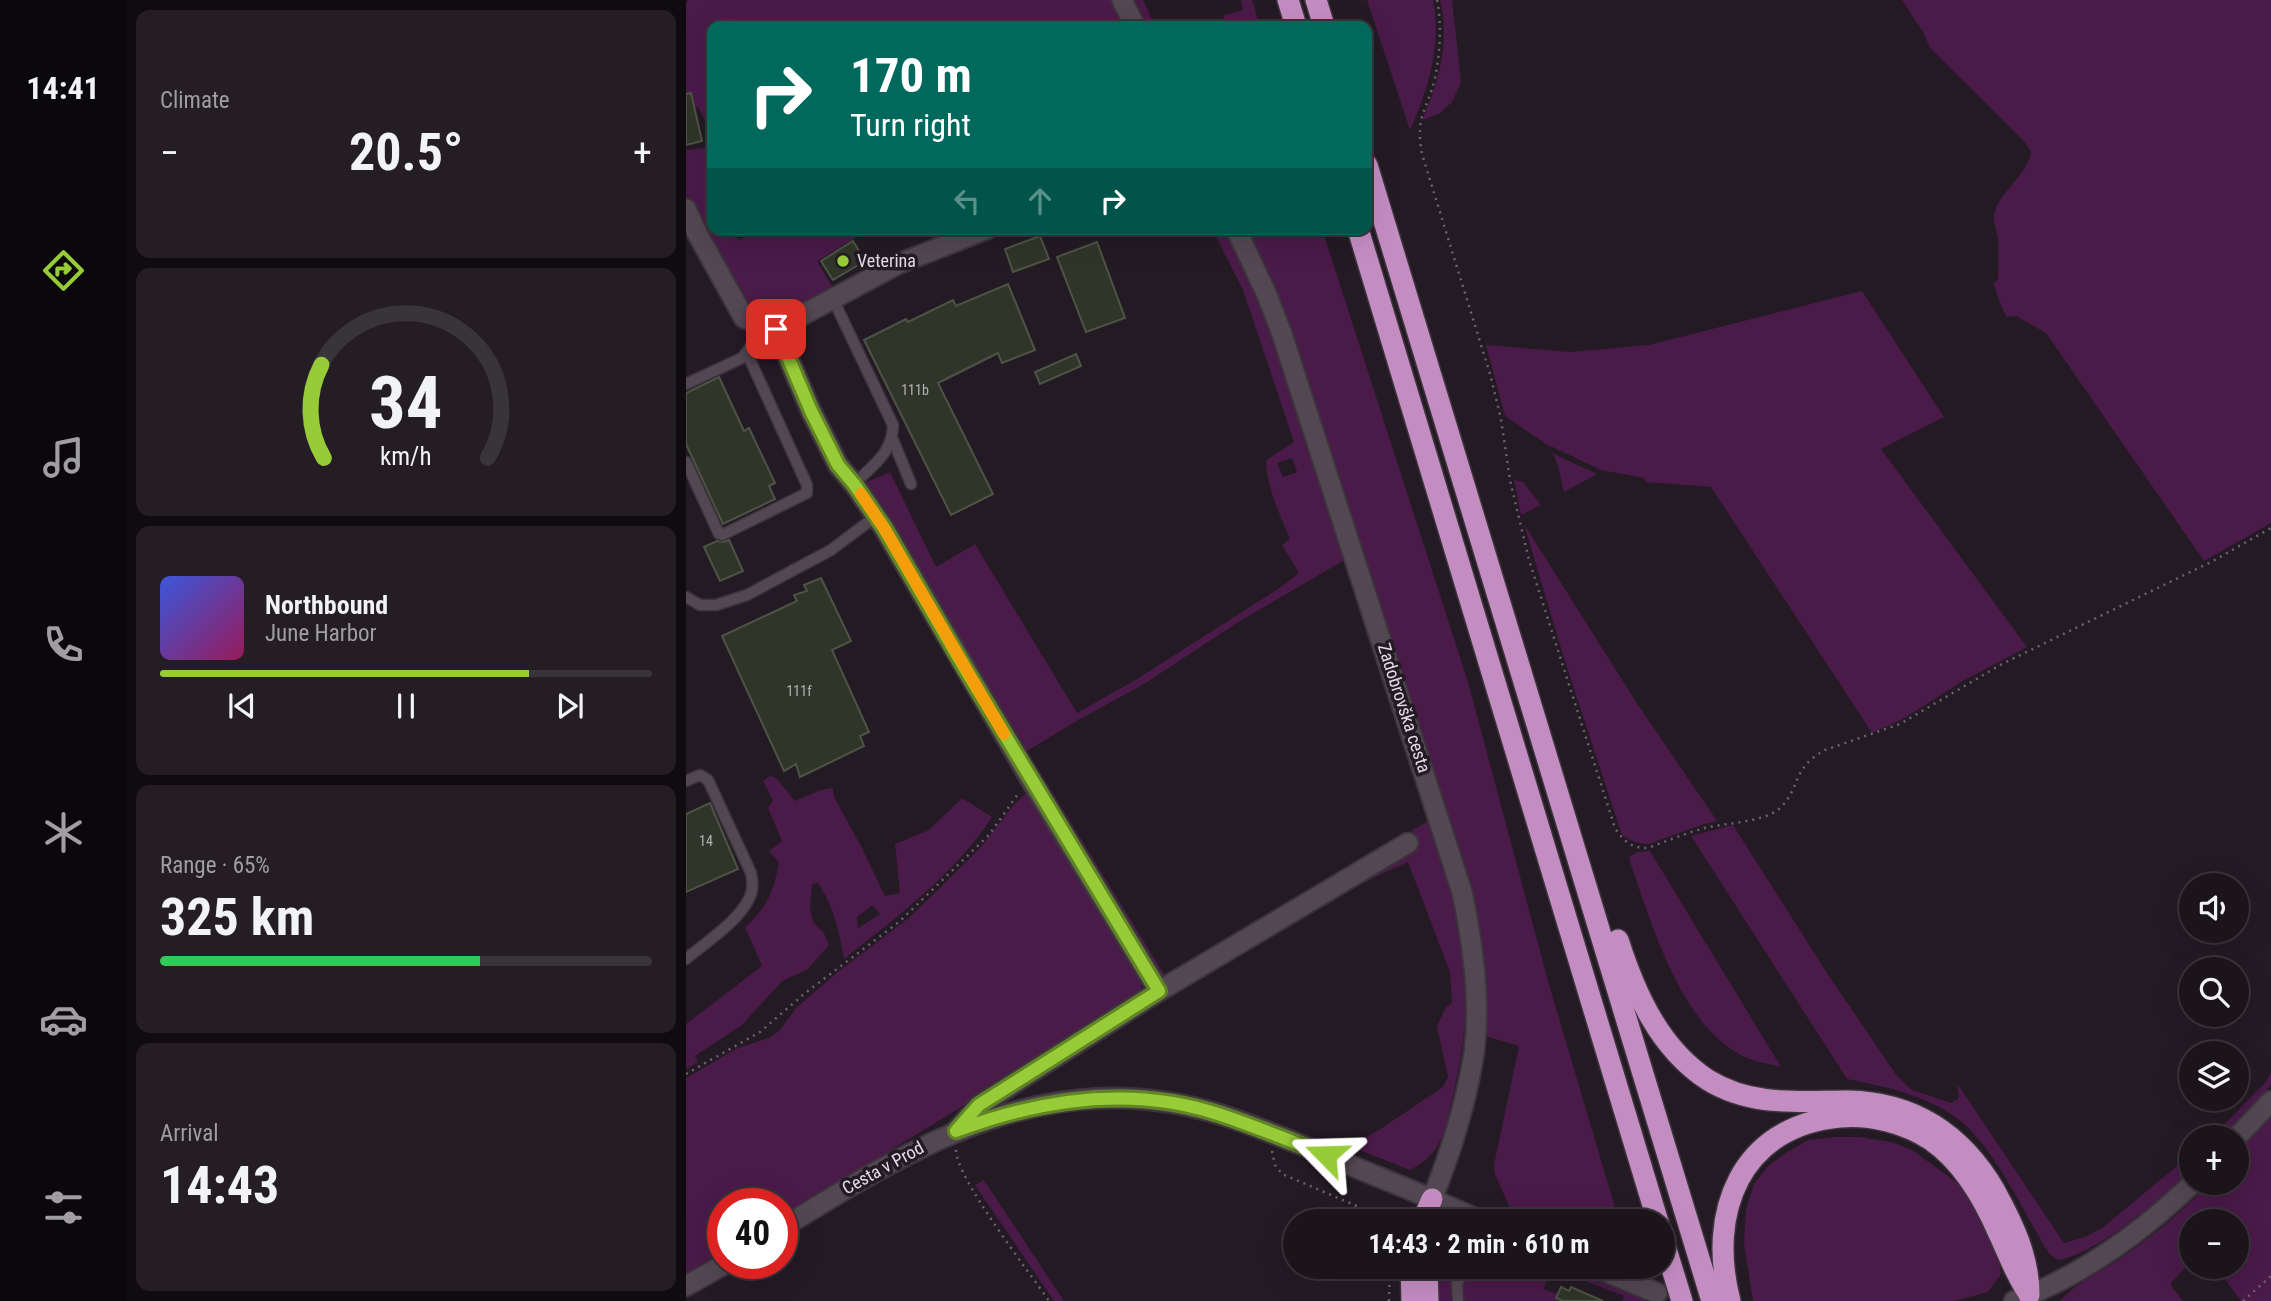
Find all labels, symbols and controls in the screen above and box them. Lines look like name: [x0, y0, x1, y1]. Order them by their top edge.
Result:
text: 170 m: [850, 47, 972, 104]
icon: right: [735, 49, 826, 140]
text: 14:41: [26, 69, 100, 107]
text: Climate: [160, 87, 230, 114]
text: Turn right: [850, 106, 971, 144]
text: 20.5°: [349, 122, 463, 183]
text: −: [160, 131, 179, 175]
text: +: [633, 131, 652, 175]
icon: left: [948, 182, 986, 220]
icon: ahead: [1021, 182, 1059, 220]
icon: right: [1094, 182, 1132, 220]
icon: directions: [39, 246, 88, 295]
place label: Veterina: [857, 250, 916, 271]
marker: Veterina: [835, 253, 851, 269]
pin: [746, 299, 806, 359]
icon: arrive: [757, 310, 795, 348]
text: 34: [369, 361, 443, 447]
house number: 111b: [901, 382, 929, 398]
icon: music: [39, 433, 88, 482]
text: km/h: [380, 442, 432, 471]
text: Northbound: [265, 590, 388, 620]
icon: phone: [39, 620, 88, 669]
text: June Harbor: [265, 620, 377, 647]
street label: Zadobrovška cesta: [1374, 641, 1435, 775]
house number: 111f: [786, 683, 812, 699]
icon: previous: [223, 687, 261, 725]
icon: pause: [387, 687, 425, 725]
icon: next: [551, 687, 589, 725]
icon: climate: [39, 808, 88, 857]
house number: 14: [699, 833, 713, 849]
text: Range · 65%: [160, 852, 270, 879]
map controls: [2179, 873, 2249, 1279]
button: sound: [2179, 873, 2249, 943]
text: 325 km: [160, 887, 314, 948]
button: search: [2179, 957, 2249, 1027]
icon: car: [39, 995, 88, 1044]
button: layers: [2179, 1041, 2249, 1111]
position arrow: [1289, 1118, 1363, 1192]
text: Arrival: [160, 1120, 219, 1147]
button: +: [2179, 1125, 2249, 1195]
street label: Cesta v Prod: [838, 1137, 927, 1199]
text: 14:43: [160, 1155, 279, 1216]
icon: filters: [39, 1183, 88, 1232]
speed limit sign: 40: [707, 1188, 798, 1279]
button: −: [2179, 1209, 2249, 1279]
text: 14:43 · 2 min · 610 m: [1369, 1229, 1589, 1259]

